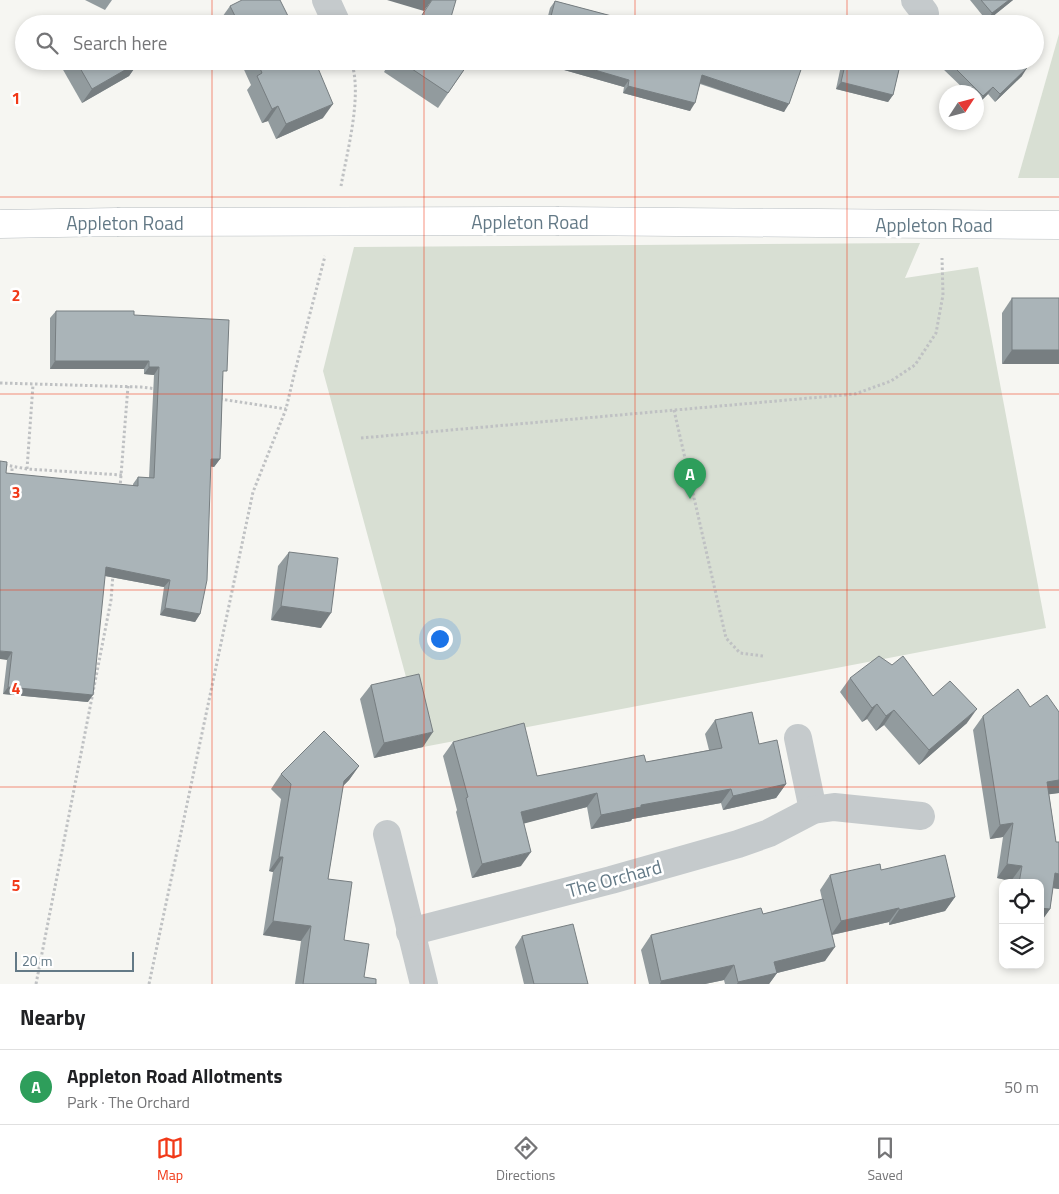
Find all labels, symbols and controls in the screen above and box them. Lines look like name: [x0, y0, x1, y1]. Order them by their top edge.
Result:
search box: [15, 15, 1044, 70]
text: Search here: [73, 28, 167, 57]
icon: search: [33, 29, 61, 57]
north arrow: [939, 85, 984, 130]
text: 1: [12, 86, 20, 110]
street label: Appleton Road: [471, 207, 589, 236]
street label: Appleton Road: [66, 208, 184, 237]
street label: Appleton Road: [875, 210, 993, 239]
text: 2: [12, 283, 20, 307]
pin: A: [674, 458, 706, 499]
text: 3: [12, 480, 20, 504]
your location: [427, 626, 453, 652]
text: 4: [12, 676, 21, 700]
street label: The Orchard: [563, 851, 665, 905]
text: 5: [12, 873, 21, 897]
map controls: [999, 879, 1044, 969]
button: locate: [999, 879, 1044, 924]
button: layers: [999, 924, 1044, 969]
scale bar: [15, 949, 134, 972]
text: 20 m: [22, 950, 52, 971]
text: Nearby: [20, 1001, 85, 1033]
text: Appleton Road Allotments: [67, 1061, 282, 1090]
text: A: [31, 1075, 41, 1099]
text: 50 m: [1004, 1075, 1039, 1099]
text: Park · The Orchard: [67, 1090, 190, 1114]
tab: Map: [156, 1134, 184, 1185]
tab: Directions: [496, 1134, 555, 1185]
tab: Saved: [867, 1134, 903, 1185]

